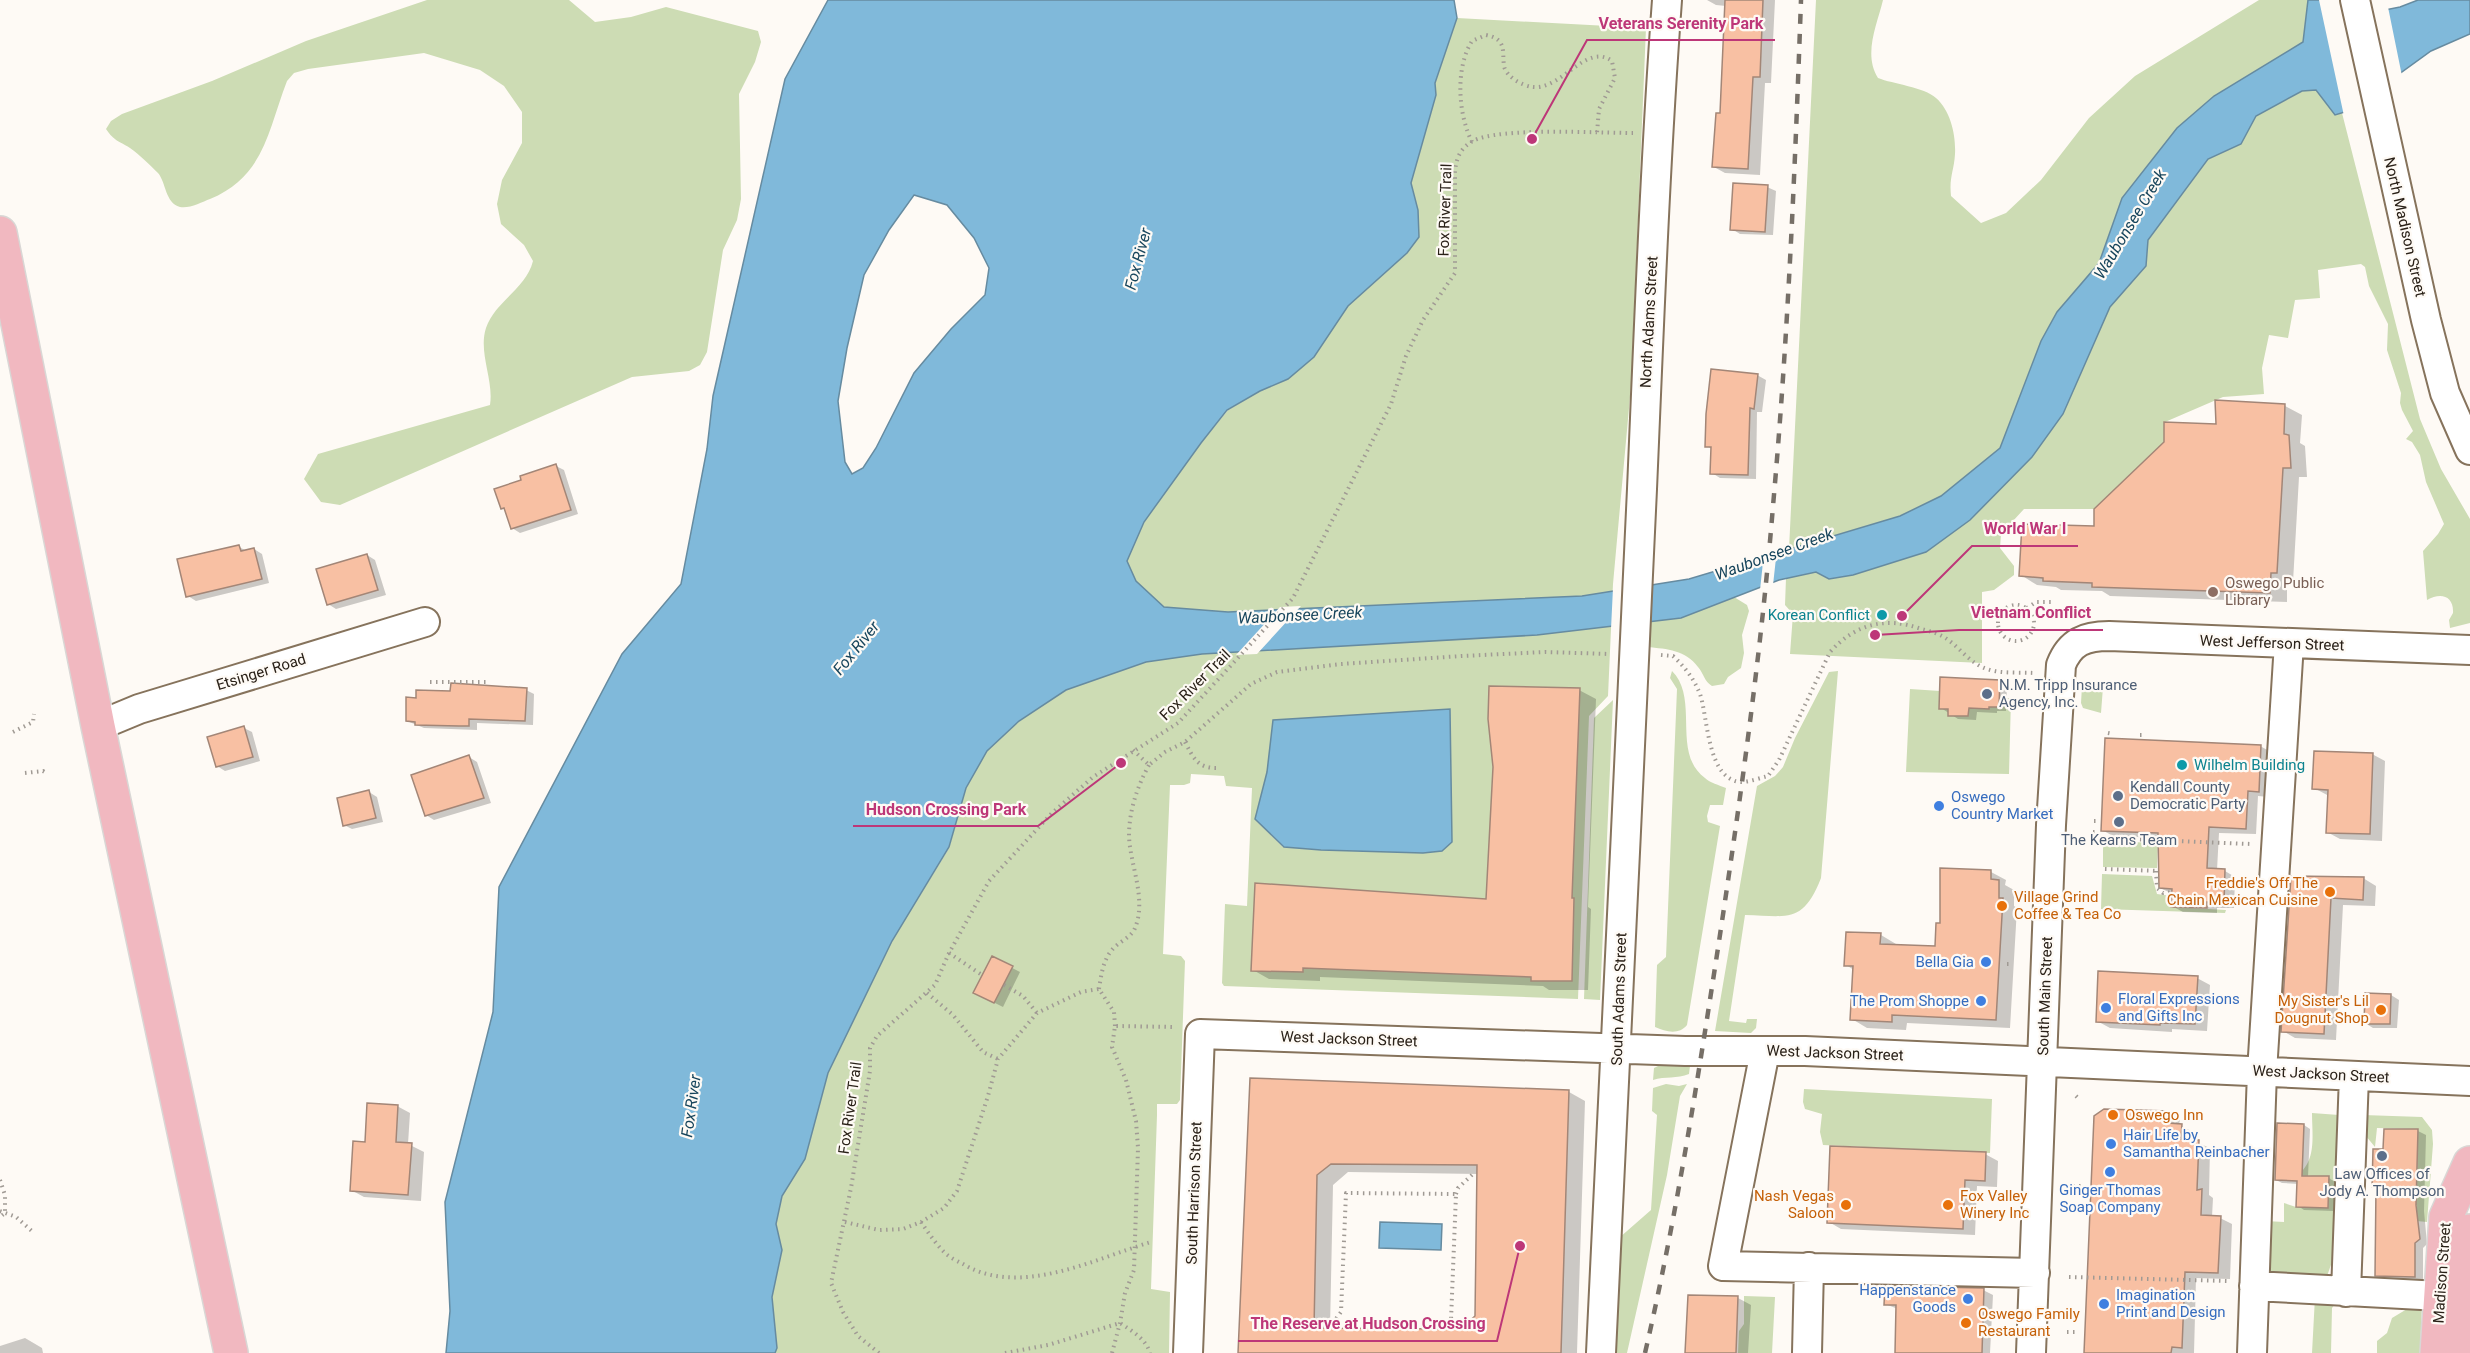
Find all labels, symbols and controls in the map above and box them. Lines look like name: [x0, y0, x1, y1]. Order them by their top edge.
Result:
callout: Veterans Serenity Park: [1587, 6, 1775, 40]
text: Veterans Serenity Park: [1599, 14, 1764, 33]
street label: North Madison Street: [2380, 155, 2430, 299]
street label: Fox River Trail: [1434, 163, 1456, 257]
water label: Waubonsee Creek: [2090, 165, 2171, 282]
water label: Fox River: [1121, 225, 1156, 292]
street label: North Adams Street: [1637, 255, 1661, 388]
callout: World War I: [1972, 512, 2078, 546]
text: World War I: [1984, 519, 2066, 538]
water label: Waubonsee Creek: [1712, 523, 1837, 584]
place label: Oswego Public Library: [2225, 574, 2324, 609]
marker: Oswego Public Library: [2206, 585, 2220, 599]
callout: Vietnam Conflict: [1959, 596, 2103, 630]
water label: Waubonsee Creek: [1237, 602, 1364, 628]
text: Vietnam Conflict: [1971, 603, 2092, 622]
place label: Korean Conflict: [1768, 606, 1870, 624]
marker: Korean Conflict: [1875, 608, 1889, 622]
water label: Fox River: [829, 617, 884, 678]
street label: West Jefferson Street: [2199, 631, 2345, 655]
street label: Fox River Trail: [1156, 646, 1234, 724]
street label: Etsinger Road: [214, 650, 308, 694]
place label: N.M. Tripp Insurance Agency, Inc.: [1999, 676, 2137, 711]
marker: N.M. Tripp Insurance Agency, Inc.: [1980, 687, 1994, 701]
place label: Wilhelm Building: [2194, 756, 2305, 774]
marker: Wilhelm Building: [2175, 758, 2189, 772]
place label: Kendall County Democratic Party: [2130, 778, 2245, 813]
place label: Oswego Country Market: [1951, 788, 2054, 823]
marker: Kendall County Democratic Party: [2111, 789, 2125, 803]
callout: Hudson Crossing Park: [853, 792, 1038, 826]
marker: Oswego Country Market: [1932, 799, 1946, 813]
text: Hudson Crossing Park: [866, 800, 1027, 819]
marker: The Kearns Team: [2112, 815, 2126, 829]
place label: The Kearns Team: [2061, 831, 2177, 849]
place label: Freddie's Off The Chain Mexican Cuisine: [2167, 874, 2318, 909]
marker: Freddie's Off The Chain Mexican Cuisine: [2323, 885, 2337, 899]
place label: Village Grind Coffee & Tea Co: [2014, 888, 2121, 923]
marker: Village Grind Coffee & Tea Co: [1995, 899, 2009, 913]
street label: South Adams Street: [1608, 932, 1630, 1066]
street label: South Main Street: [2034, 936, 2056, 1056]
place label: Bella Gia: [1916, 953, 1974, 971]
marker: Bella Gia: [1979, 955, 1993, 969]
place label: Floral Expressions and Gifts Inc: [2118, 990, 2240, 1025]
place label: The Prom Shoppe: [1850, 992, 1969, 1010]
place label: My Sister's Lil Dougnut Shop: [2275, 992, 2369, 1027]
marker: The Prom Shoppe: [1974, 994, 1988, 1008]
marker: Floral Expressions and Gifts Inc: [2099, 1001, 2113, 1015]
marker: My Sister's Lil Dougnut Shop: [2374, 1003, 2388, 1017]
street label: West Jackson Street: [1280, 1028, 1418, 1050]
street label: West Jackson Street: [1766, 1042, 1904, 1064]
street label: Fox River Trail: [835, 1061, 865, 1155]
street label: West Jackson Street: [2252, 1061, 2390, 1087]
water label: Fox River: [677, 1073, 705, 1139]
place label: Oswego Inn: [2125, 1106, 2204, 1124]
marker: Oswego Inn: [2106, 1108, 2120, 1122]
street label: South Harrison Street: [1183, 1121, 1205, 1265]
place label: Hair Life by Samantha Reinbacher: [2123, 1126, 2270, 1161]
marker: Hair Life by Samantha Reinbacher: [2104, 1137, 2118, 1151]
marker: Law Offices of Jody A. Thompson: [2375, 1149, 2389, 1163]
marker: Ginger Thomas Soap Company: [2103, 1165, 2117, 1179]
place label: Law Offices of Jody A. Thompson: [2319, 1165, 2445, 1200]
place label: Ginger Thomas Soap Company: [2059, 1181, 2161, 1216]
place label: Nash Vegas Saloon: [1754, 1187, 1834, 1222]
place label: Fox Valley Winery Inc: [1960, 1187, 2030, 1222]
marker: Nash Vegas Saloon: [1839, 1198, 1853, 1212]
marker: Fox Valley Winery Inc: [1941, 1198, 1955, 1212]
street label: Madison Street: [2429, 1222, 2455, 1324]
place label: Happenstance Goods: [1859, 1281, 1956, 1316]
place label: Imagination Print and Design: [2116, 1286, 2226, 1321]
marker: Happenstance Goods: [1961, 1292, 1975, 1306]
marker: Imagination Print and Design: [2097, 1297, 2111, 1311]
place label: Oswego Family Restaurant: [1978, 1305, 2080, 1340]
callout: The Reserve at Hudson Crossing: [1238, 1307, 1497, 1341]
text: The Reserve at Hudson Crossing: [1250, 1314, 1486, 1333]
marker: Oswego Family Restaurant: [1959, 1316, 1973, 1330]

